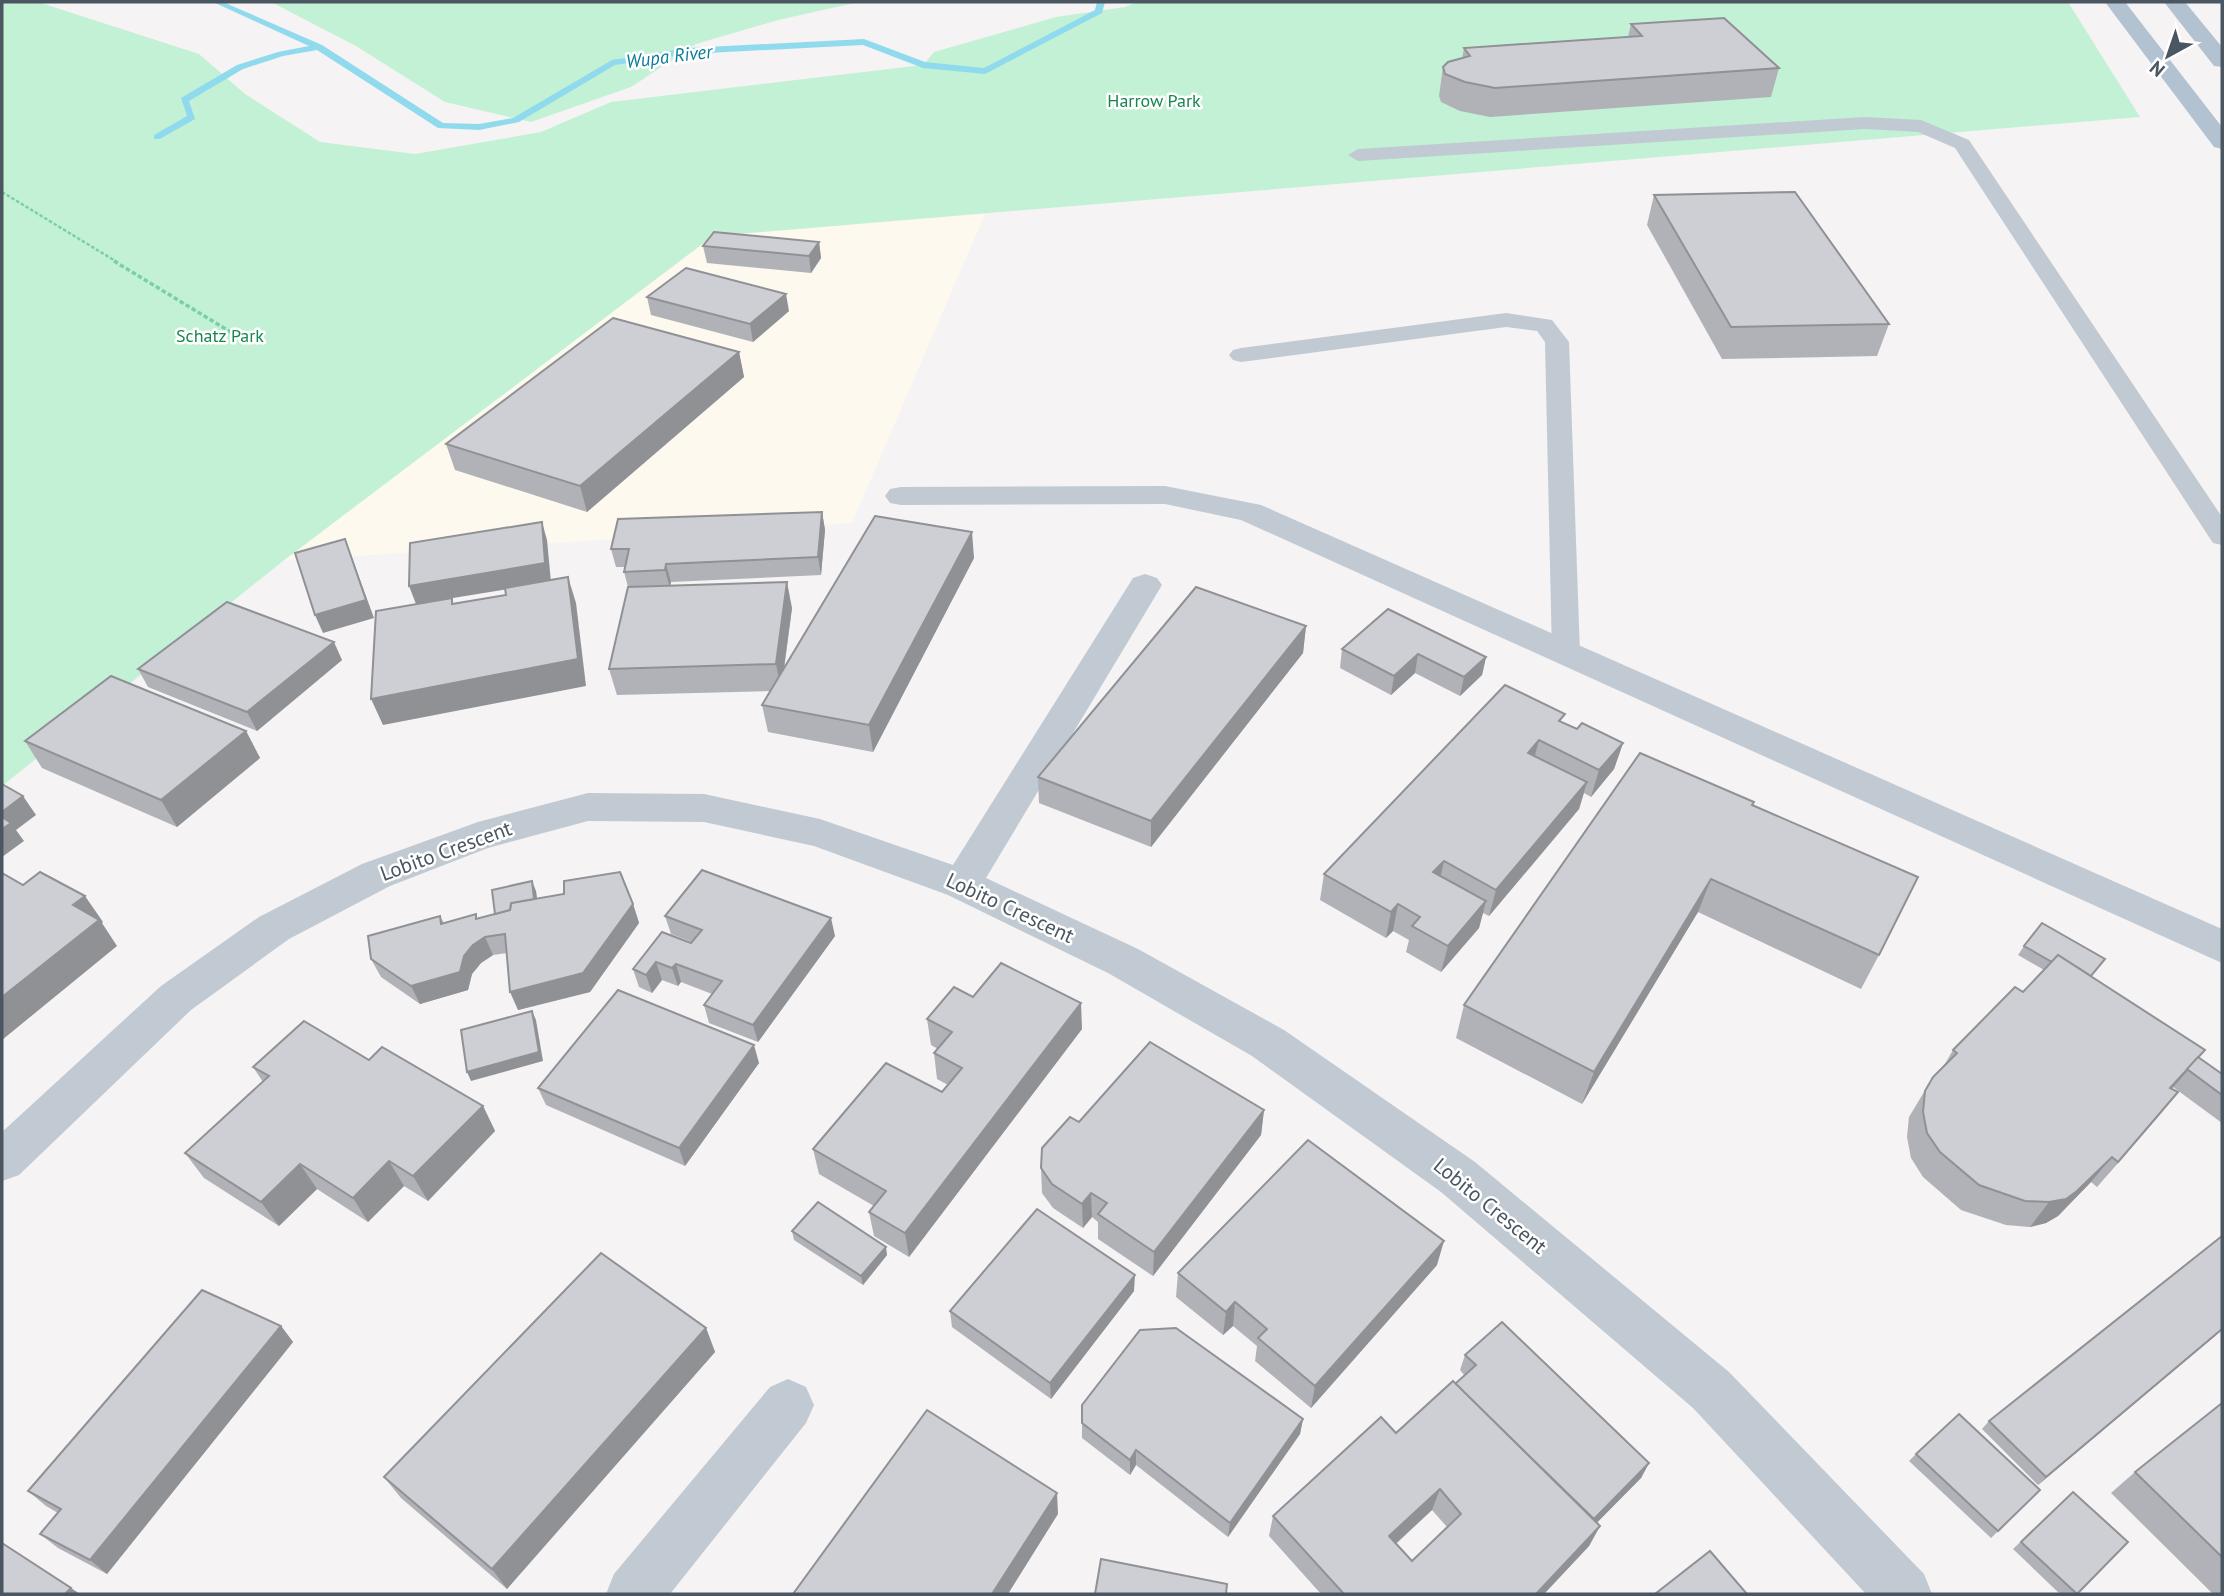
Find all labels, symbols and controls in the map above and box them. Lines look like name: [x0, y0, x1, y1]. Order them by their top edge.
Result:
north arrow: [2133, 21, 2203, 91]
water label: Wupa River: [624, 39, 715, 73]
text: N: [2145, 56, 2170, 82]
park label: Harrow Park: [1107, 89, 1201, 112]
park label: Schatz Park: [176, 324, 264, 347]
street label: Lobito Crescent: [376, 814, 515, 887]
street label: Lobito Crescent: [942, 866, 1079, 949]
street label: Lobito Crescent: [1428, 1152, 1552, 1260]

